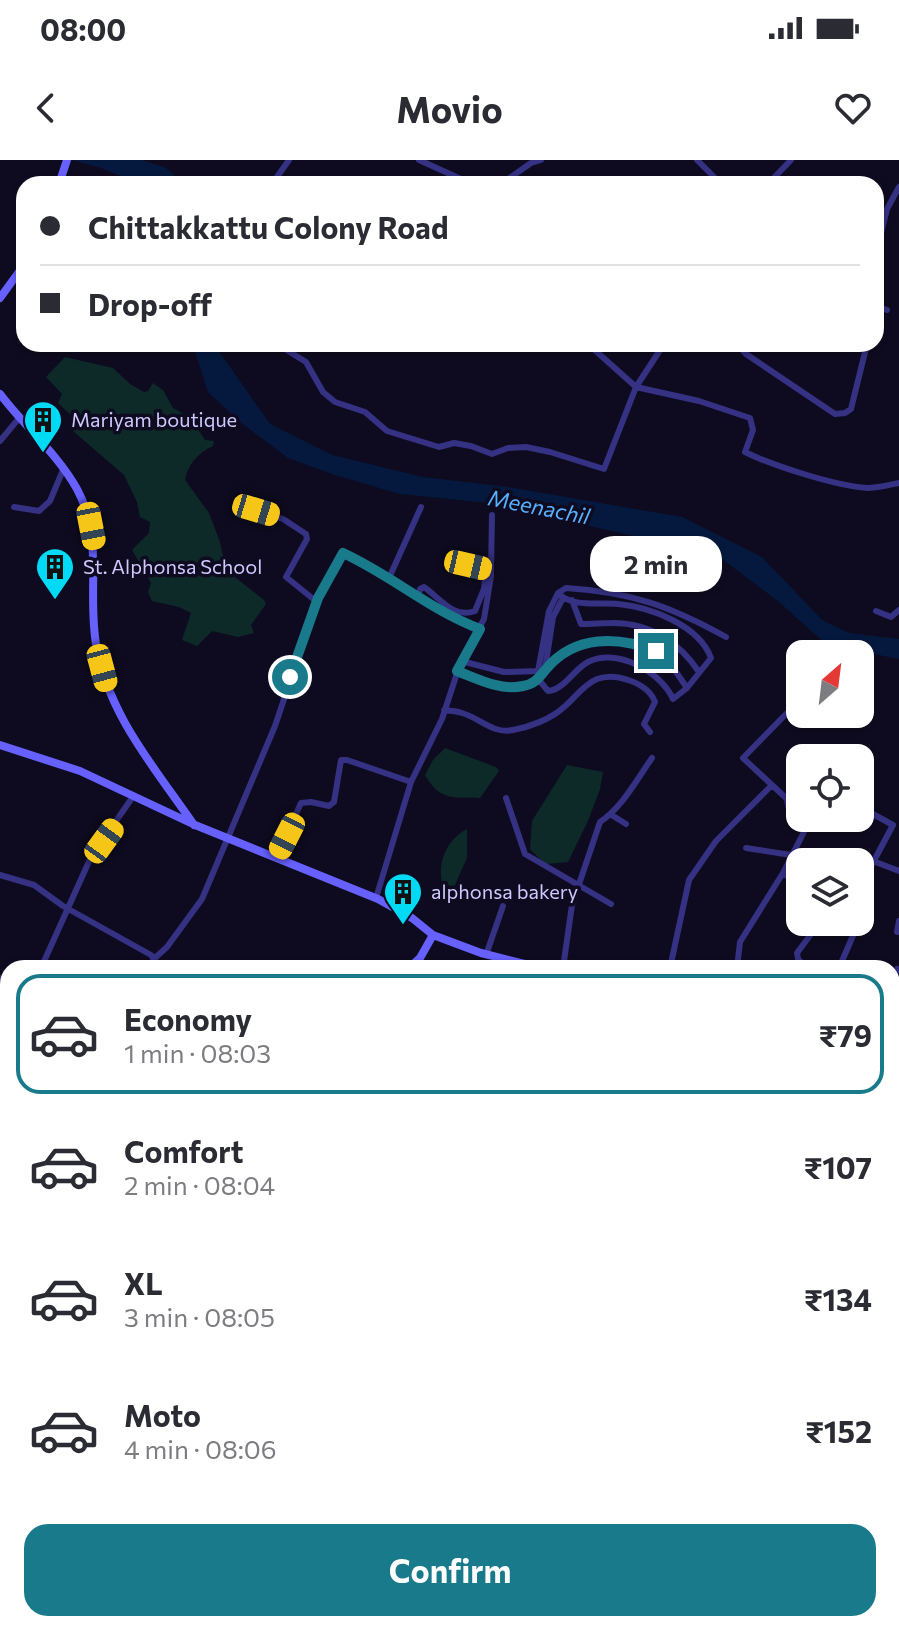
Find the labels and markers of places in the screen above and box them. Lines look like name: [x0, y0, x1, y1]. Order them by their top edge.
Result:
building icon: Mariyam boutique: [22, 399, 64, 454]
place label: Mariyam boutique: [71, 407, 237, 431]
building icon: St. Alphonsa School: [34, 546, 76, 601]
place label: St. Alphonsa School: [83, 554, 262, 578]
building icon: alphonsa bakery: [382, 871, 424, 926]
place label: alphonsa bakery: [431, 879, 578, 903]

